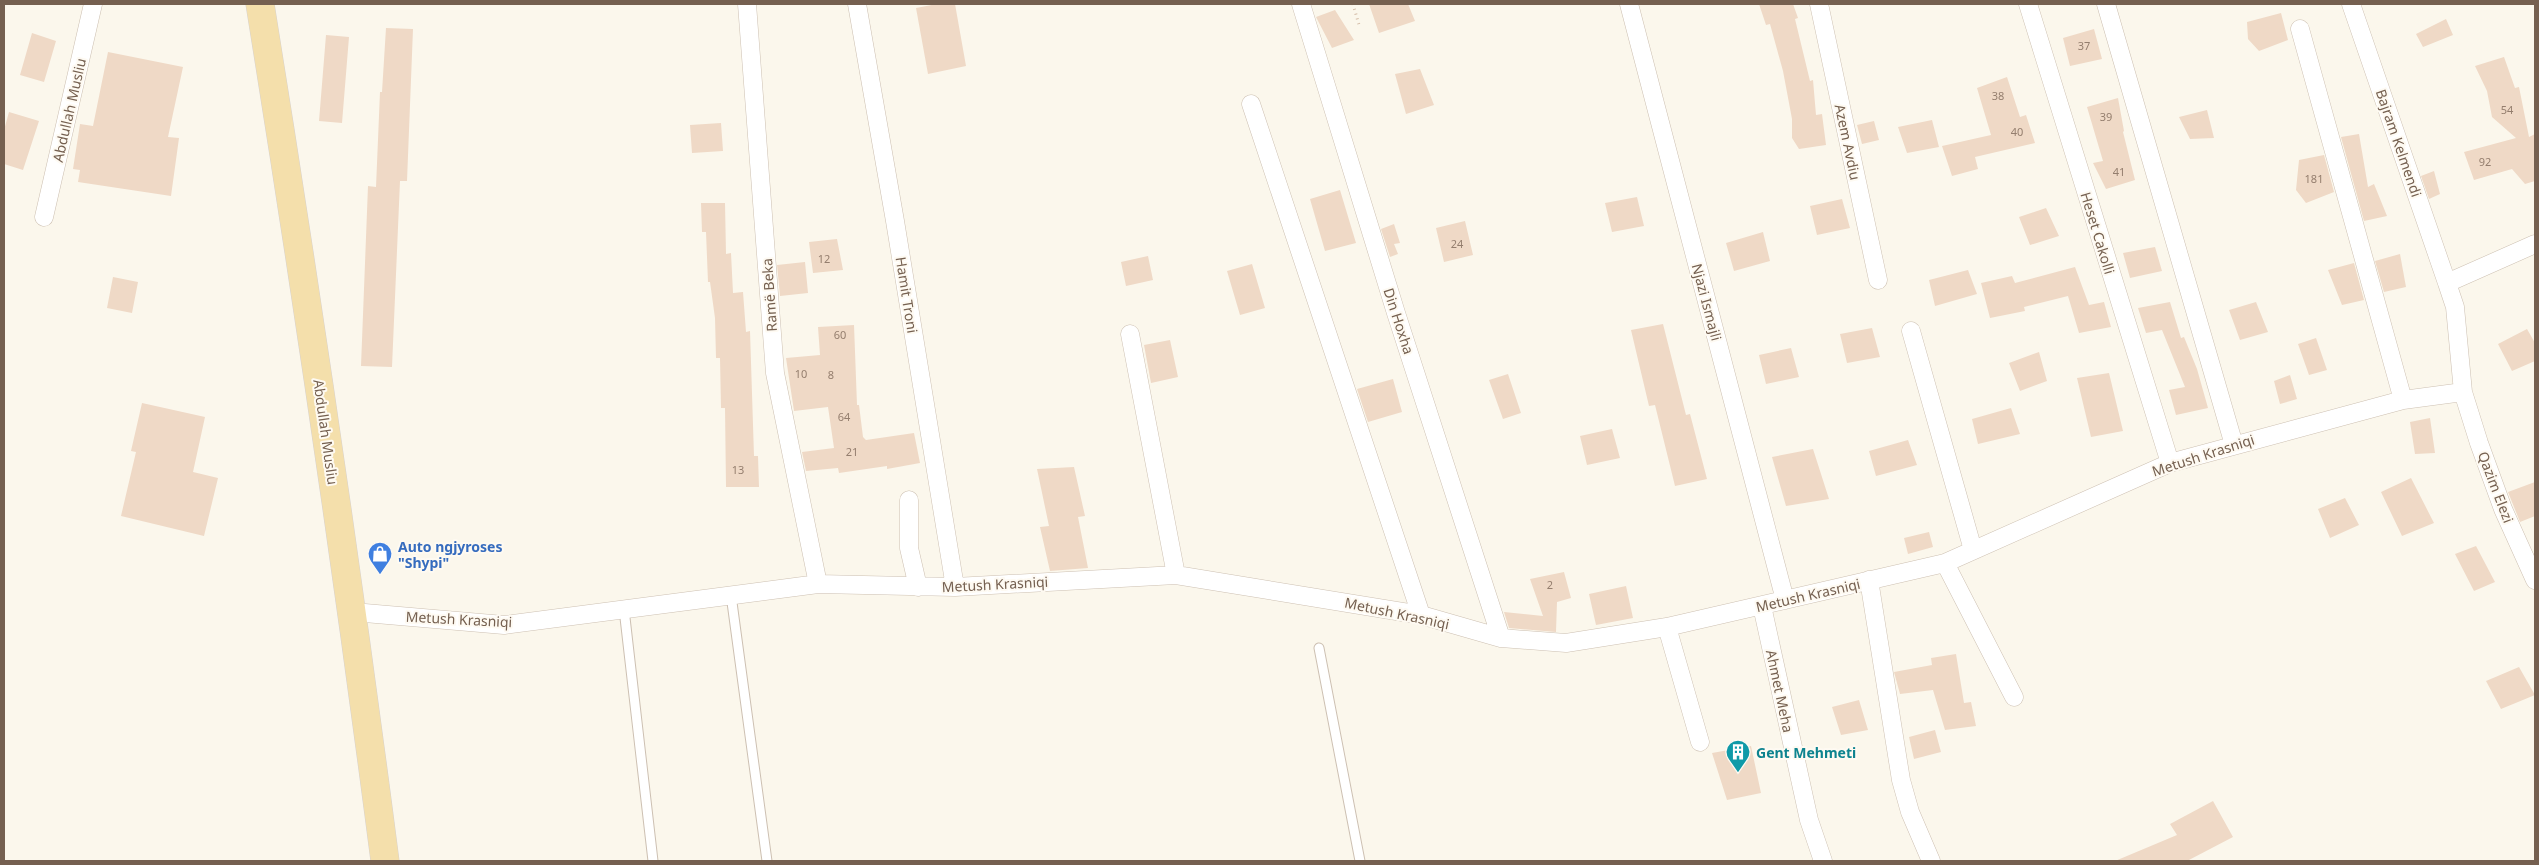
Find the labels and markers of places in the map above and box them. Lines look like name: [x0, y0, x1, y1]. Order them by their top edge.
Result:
place label: Auto ngjyroses "Shypi": [398, 537, 503, 572]
shop icon: Auto ngjyroses "Shypi": [367, 541, 393, 575]
building icon: Gent Mehmeti: [1725, 739, 1751, 773]
place label: Gent Mehmeti: [1756, 743, 1856, 762]

